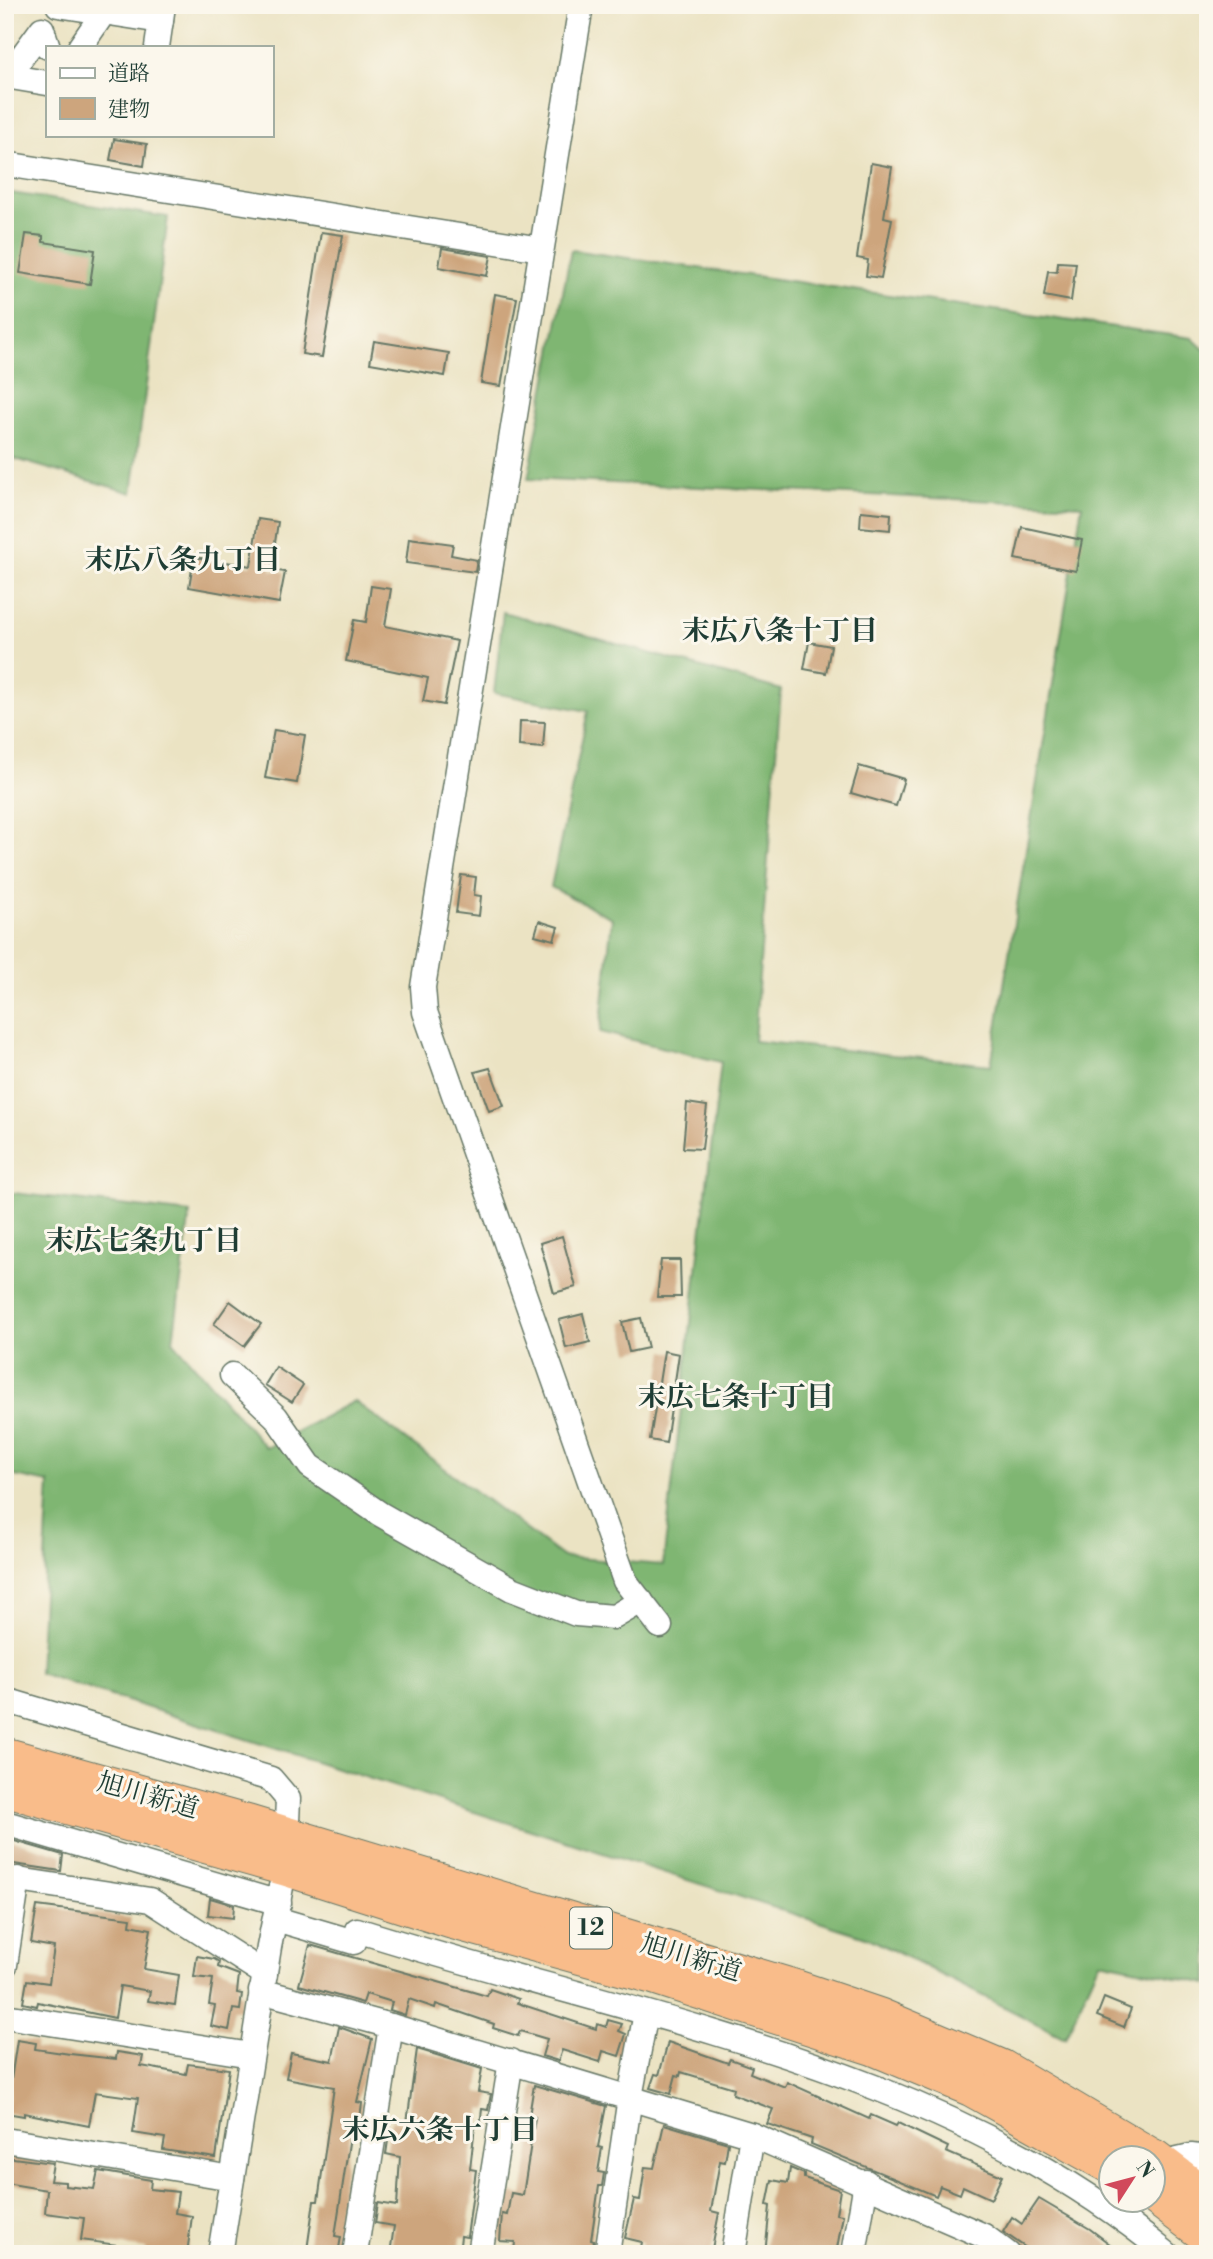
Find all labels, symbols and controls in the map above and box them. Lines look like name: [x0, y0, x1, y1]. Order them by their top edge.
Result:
legend: [46, 46, 273, 136]
text: 道路: [108, 61, 150, 87]
text: 建物: [108, 97, 150, 123]
district label: 末広八条九丁目: [85, 543, 281, 578]
district label: 末広八条十丁目: [682, 614, 878, 649]
district label: 末広七条九丁目: [46, 1224, 242, 1259]
district label: 末広七条十丁目: [638, 1380, 834, 1415]
street label: 旭川新道: [94, 1766, 202, 1826]
road number: 12: [570, 1908, 612, 1949]
street label: 旭川新道: [637, 1927, 745, 1989]
district label: 末広六条十丁目: [342, 2113, 538, 2148]
north arrow: [1098, 2144, 1168, 2214]
text: N: [1131, 2156, 1159, 2183]

